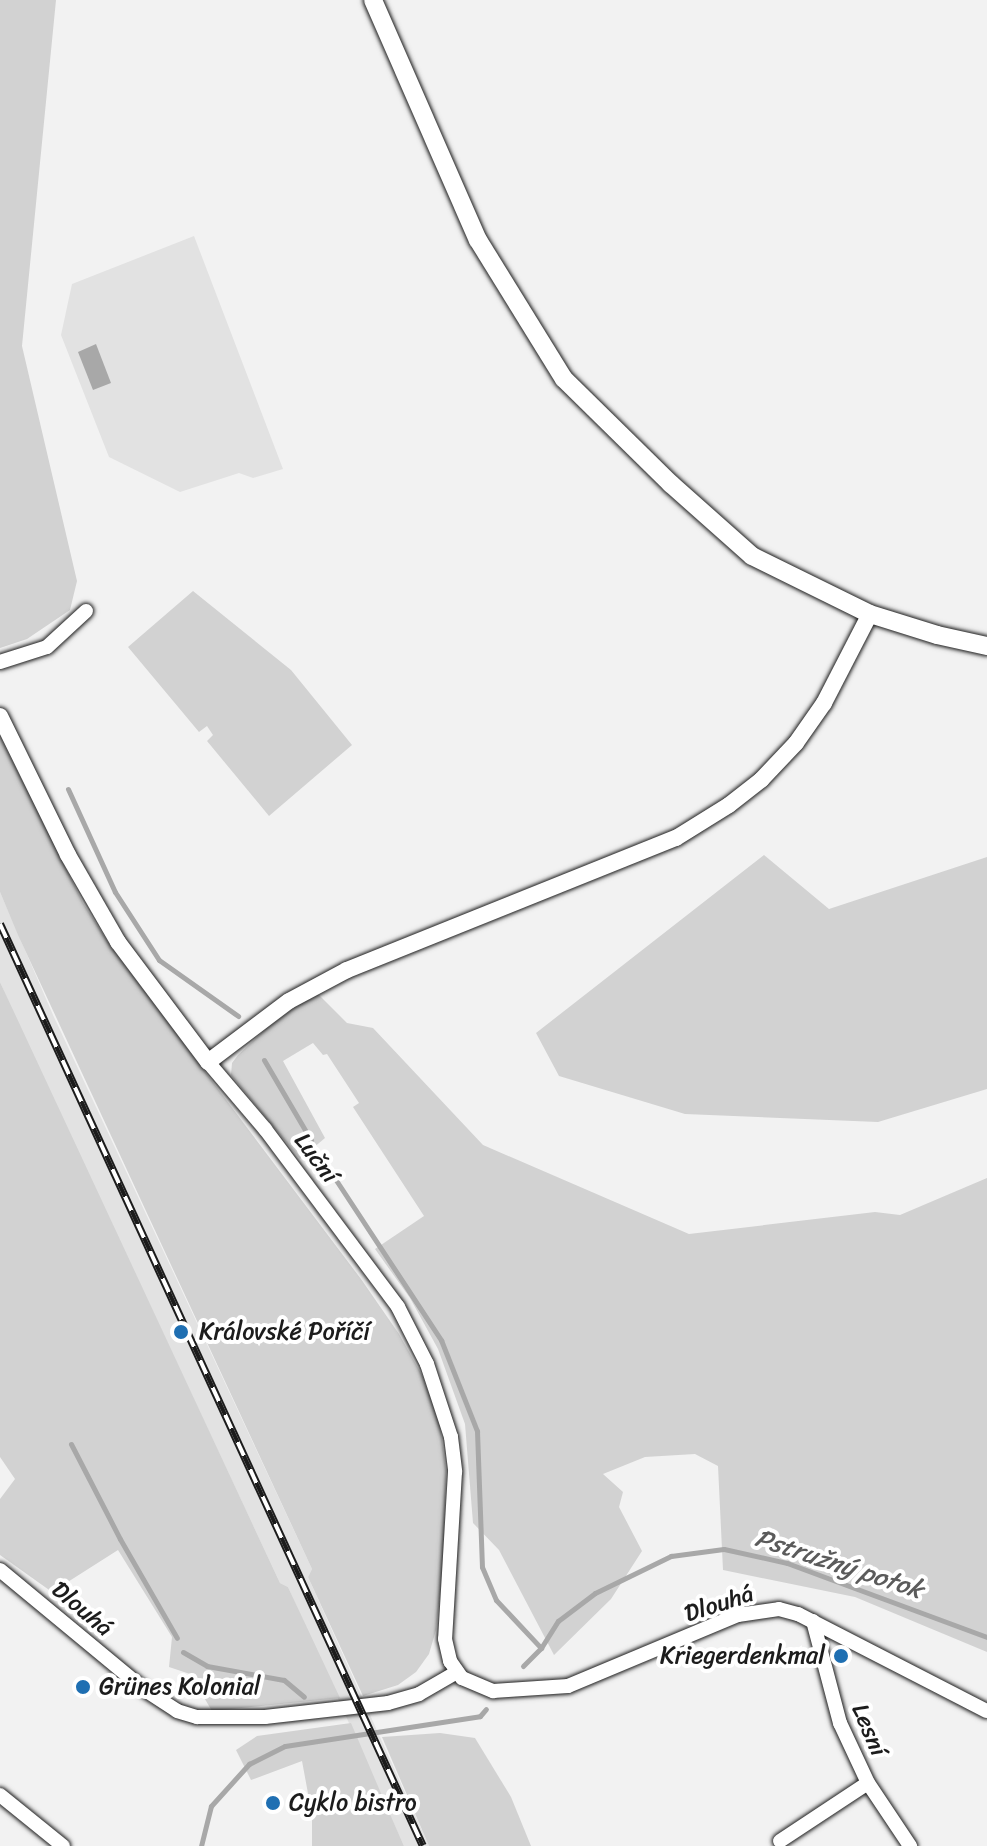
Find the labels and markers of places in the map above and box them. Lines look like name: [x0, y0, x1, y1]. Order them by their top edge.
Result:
place label: Královské Poříčí: [199, 1318, 370, 1346]
marker: Královské Poříčí: [170, 1321, 192, 1343]
place label: Kriegerdenkmal: [660, 1642, 825, 1670]
marker: Kriegerdenkmal: [832, 1647, 850, 1665]
place label: Grünes Kolonial: [99, 1673, 262, 1701]
marker: Grünes Kolonial: [74, 1678, 92, 1696]
place label: Cyklo bistro: [289, 1789, 417, 1817]
marker: Cyklo bistro: [264, 1794, 282, 1812]

